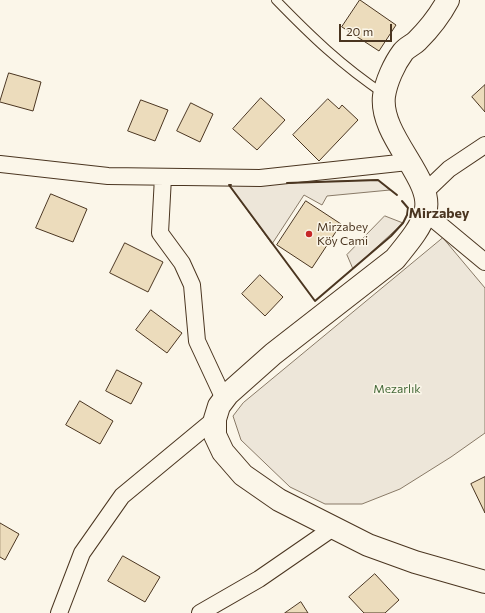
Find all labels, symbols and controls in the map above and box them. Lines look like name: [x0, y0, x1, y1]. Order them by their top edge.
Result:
scale bar: [341, 16, 394, 42]
text: 20 m: [346, 24, 373, 38]
district label: Mirzabey: [409, 205, 469, 221]
place label: Mirzabey Köy Cami: [317, 220, 368, 248]
marker: Mirzabey Köy Cami: [304, 229, 314, 239]
park label: Mezarlık: [373, 382, 421, 396]

